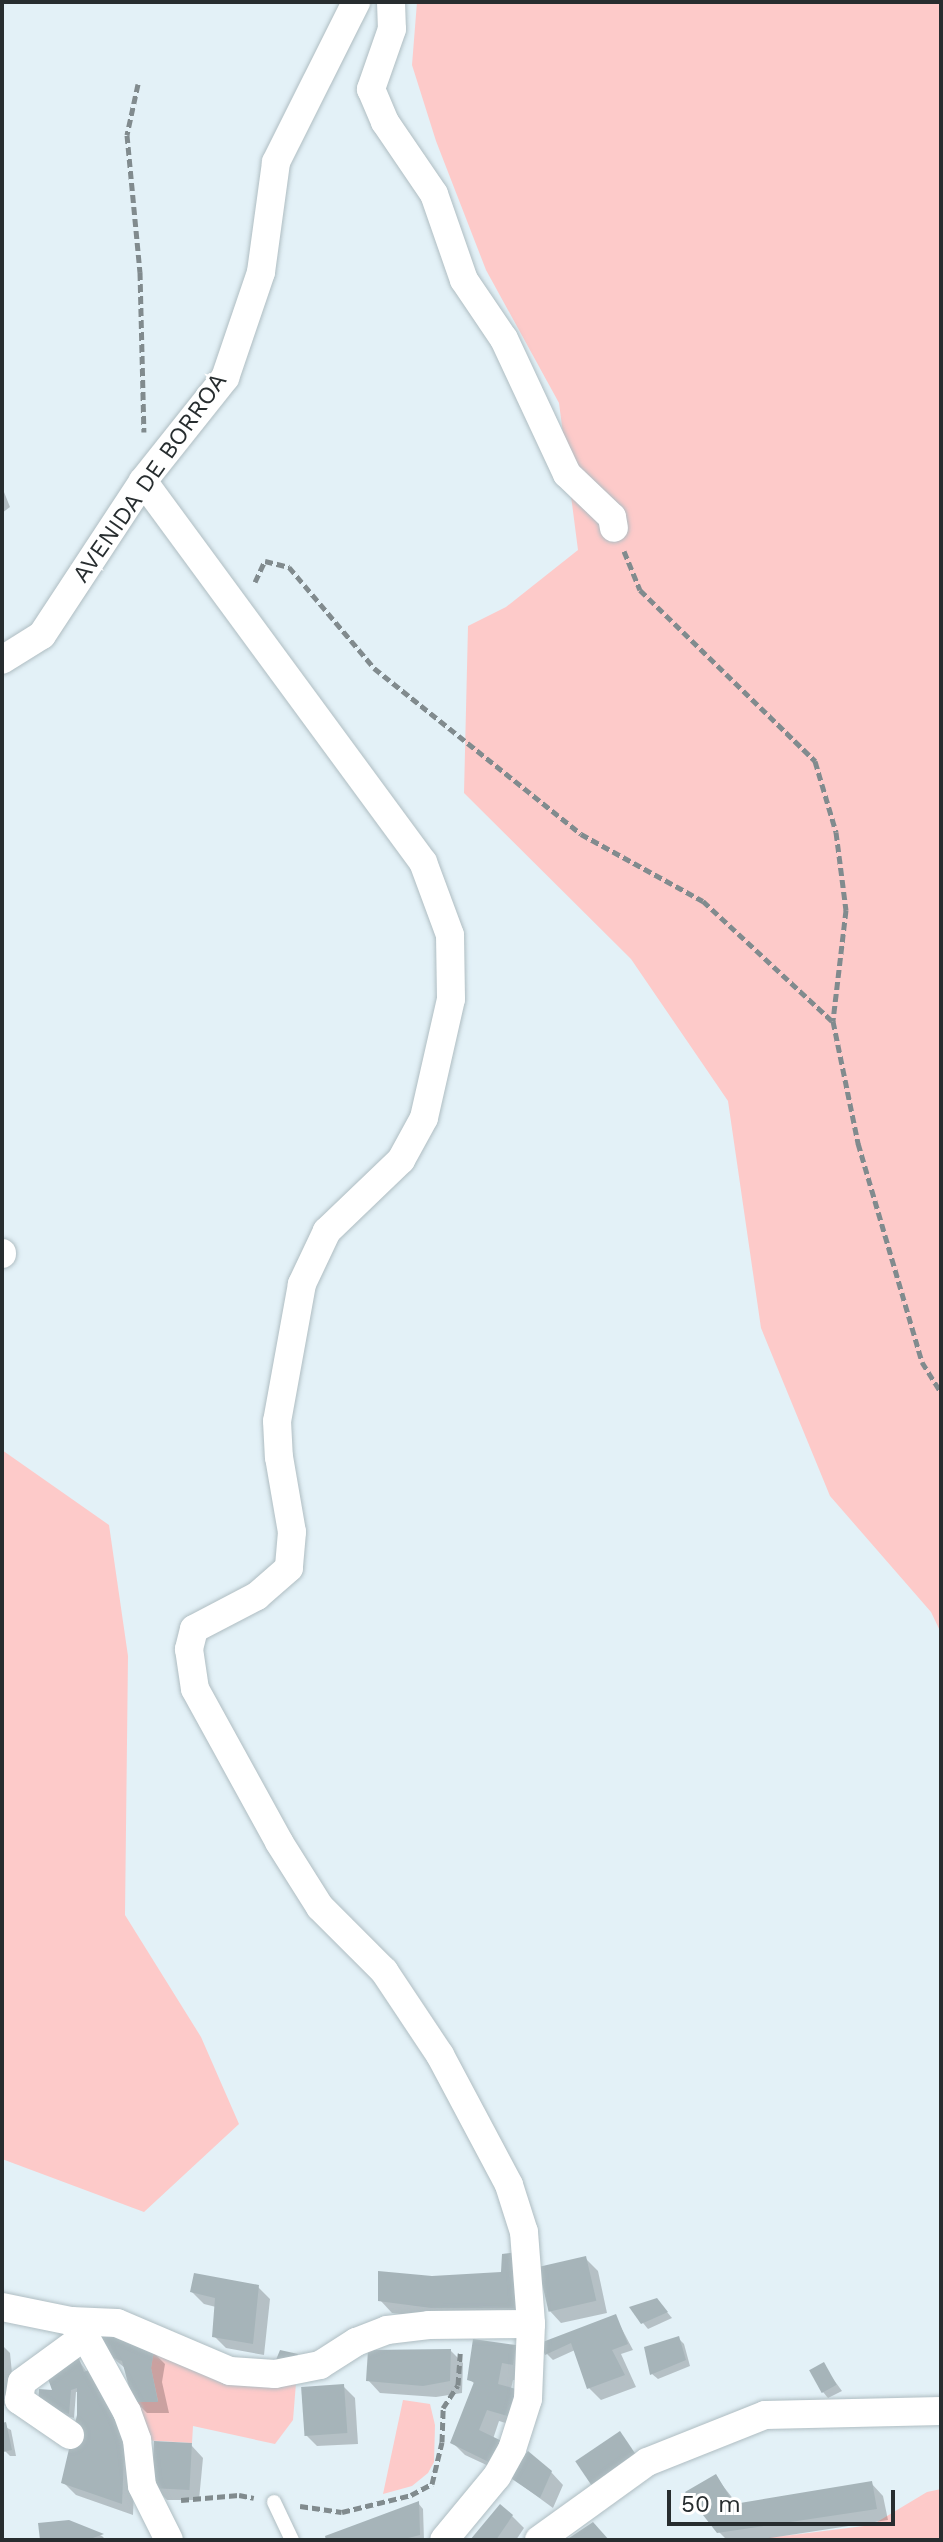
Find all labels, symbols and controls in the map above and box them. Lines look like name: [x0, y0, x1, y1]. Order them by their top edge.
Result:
street label: AVENIDA DE BORROA: [66, 367, 234, 589]
scale bar: [671, 2474, 899, 2524]
text: 50 m: [681, 2490, 741, 2518]

